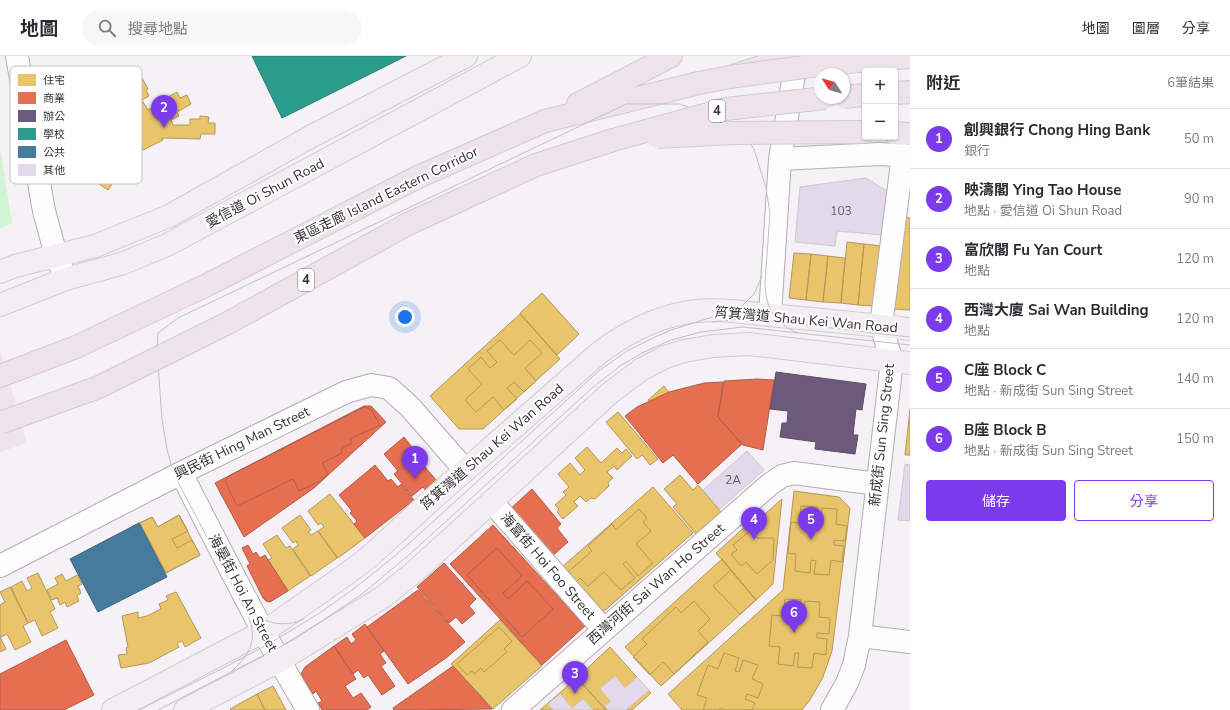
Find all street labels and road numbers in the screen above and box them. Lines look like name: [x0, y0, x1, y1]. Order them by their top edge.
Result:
road number: 4: [709, 100, 725, 122]
street label: 東區走廊 Island Eastern Corridor: [291, 142, 481, 248]
street label: 愛信道 Oi Shun Road: [202, 154, 328, 232]
road number: 4: [298, 269, 314, 291]
street label: 筲箕灣道 Shau Kei Wan Road: [713, 303, 899, 337]
street label: 新成街 Sun Sing Street: [865, 363, 899, 507]
street label: 筲箕灣道 Shau Kei Wan Road: [416, 379, 568, 515]
street label: 興民街 Hing Man Street: [171, 402, 313, 484]
street label: 海富街 Hoi Foo Street: [496, 509, 600, 623]
street label: 西灣河街 Sai Wan Ho Street: [583, 519, 729, 649]
street label: 海晏街 Hoi An Street: [204, 531, 282, 655]

